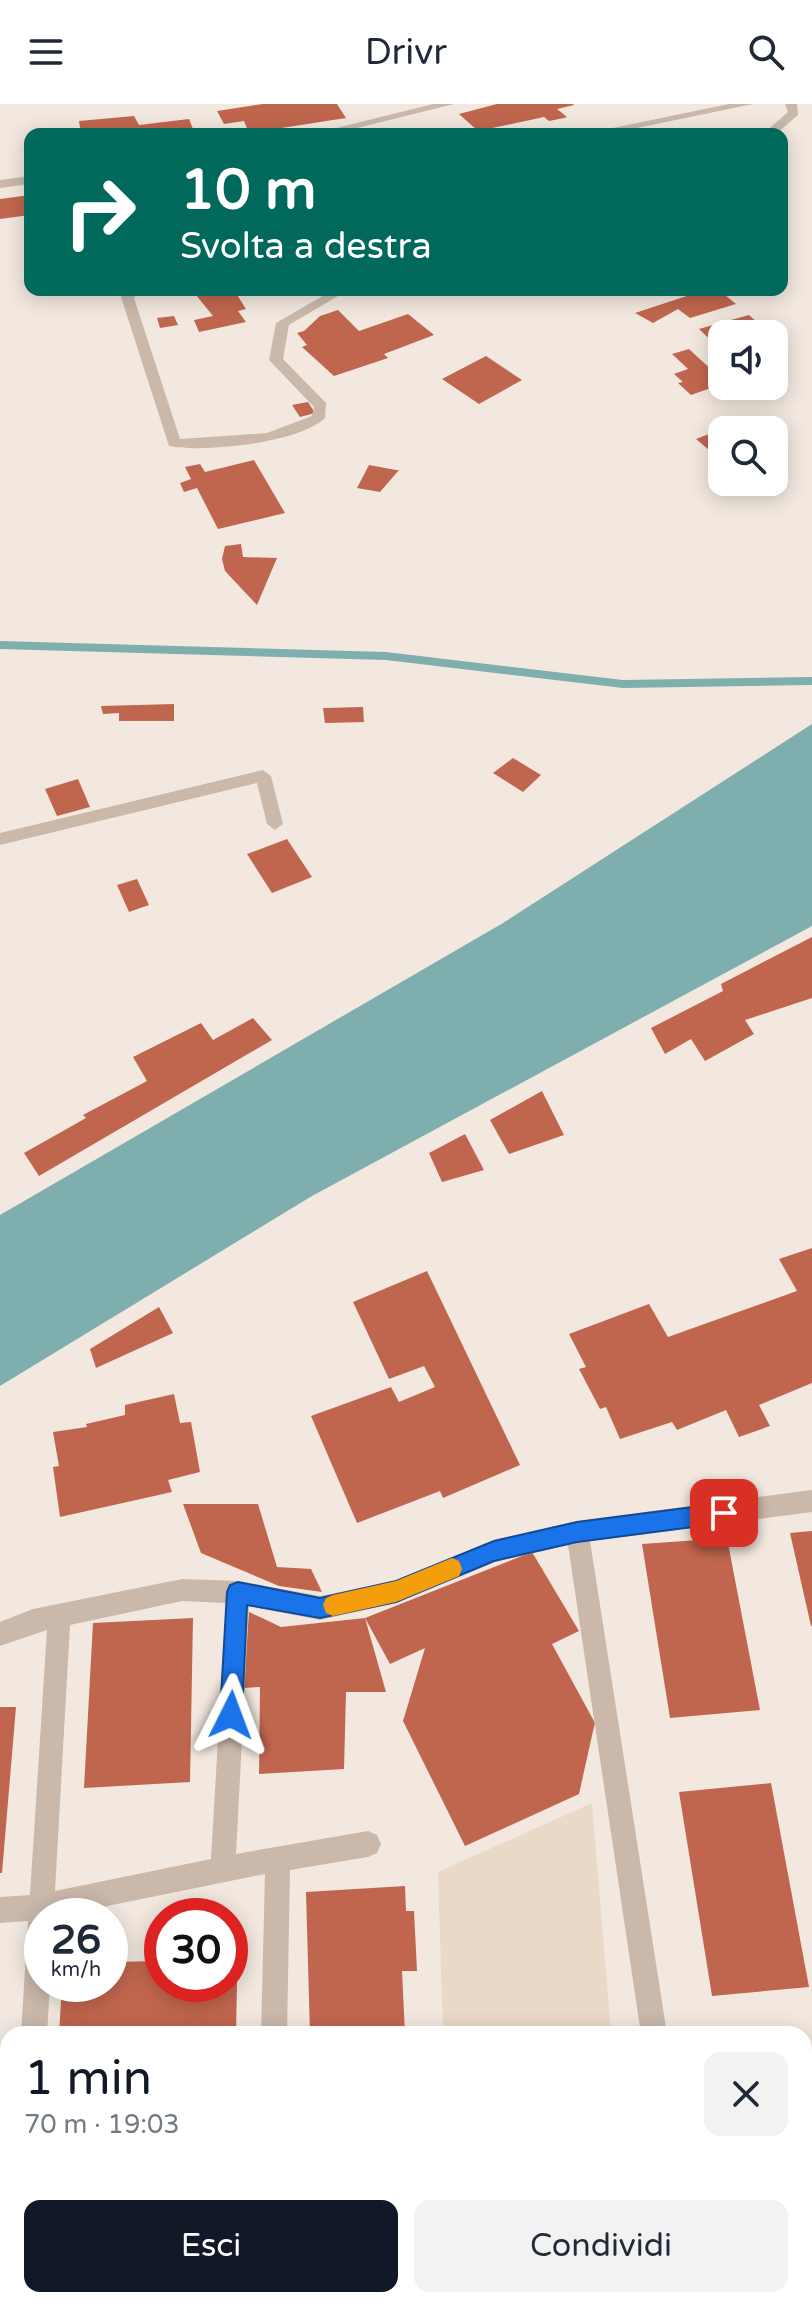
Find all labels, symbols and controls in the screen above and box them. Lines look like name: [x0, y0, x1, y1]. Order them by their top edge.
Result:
icon: menu: [24, 30, 68, 74]
icon: search: [744, 30, 788, 74]
text: Drivr: [365, 31, 447, 74]
text: 10 m: [180, 157, 316, 224]
icon: right: [48, 160, 152, 264]
text: Svolta a destra: [180, 225, 432, 268]
map controls: [708, 320, 788, 496]
button: sound: [708, 320, 788, 400]
button: search: [708, 416, 788, 496]
pin: [690, 1479, 758, 1547]
icon: arrive: [702, 1491, 746, 1535]
position arrow: [189, 1673, 273, 1757]
speed limit sign: 30: [144, 1898, 248, 2002]
text: 26: [51, 1916, 101, 1964]
text: km/h: [51, 1958, 101, 1982]
text: 1 min: [24, 2050, 152, 2108]
button: close: [704, 2052, 788, 2136]
text: 70 m · 19:03: [24, 2109, 180, 2140]
button: Esci: [24, 2200, 398, 2292]
button: Condividi: [414, 2200, 788, 2292]

